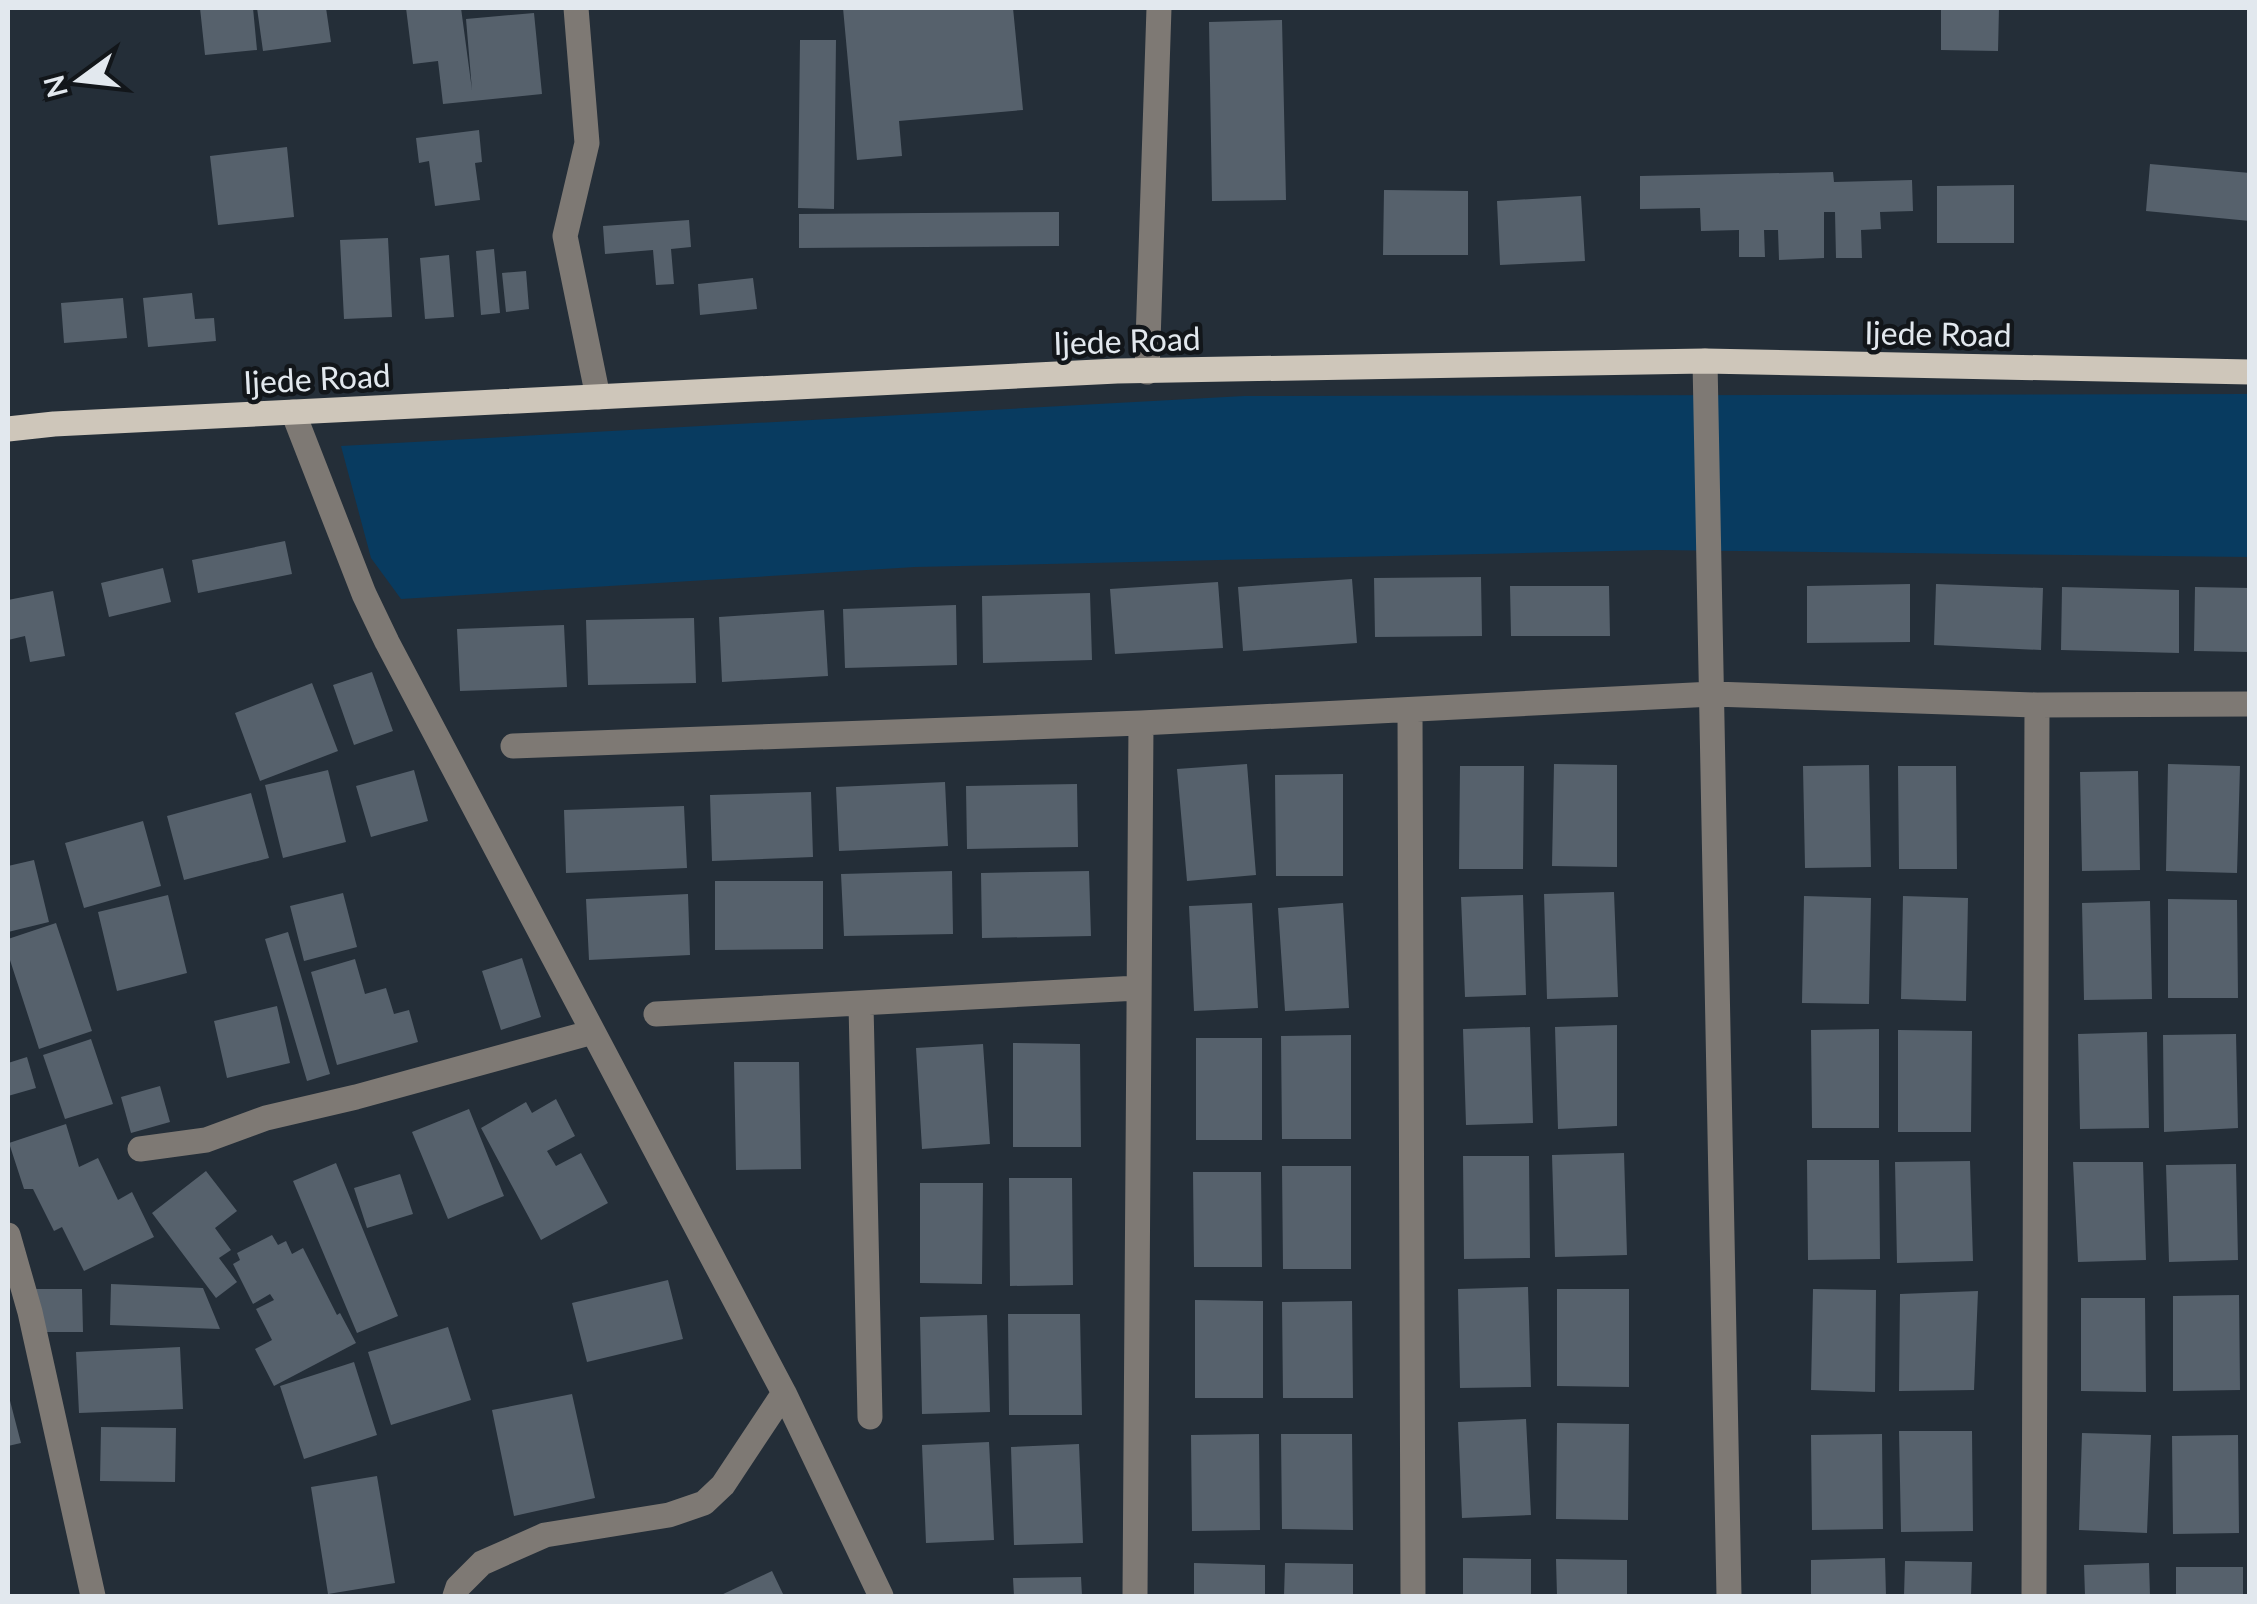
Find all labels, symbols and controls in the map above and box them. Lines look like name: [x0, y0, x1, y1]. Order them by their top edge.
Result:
north arrow: [30, 30, 130, 130]
text: N: [36, 72, 74, 102]
street label: Ijede Road: [1864, 312, 2012, 354]
street label: Ijede Road: [1053, 318, 1201, 362]
street label: Ijede Road: [242, 355, 392, 401]

